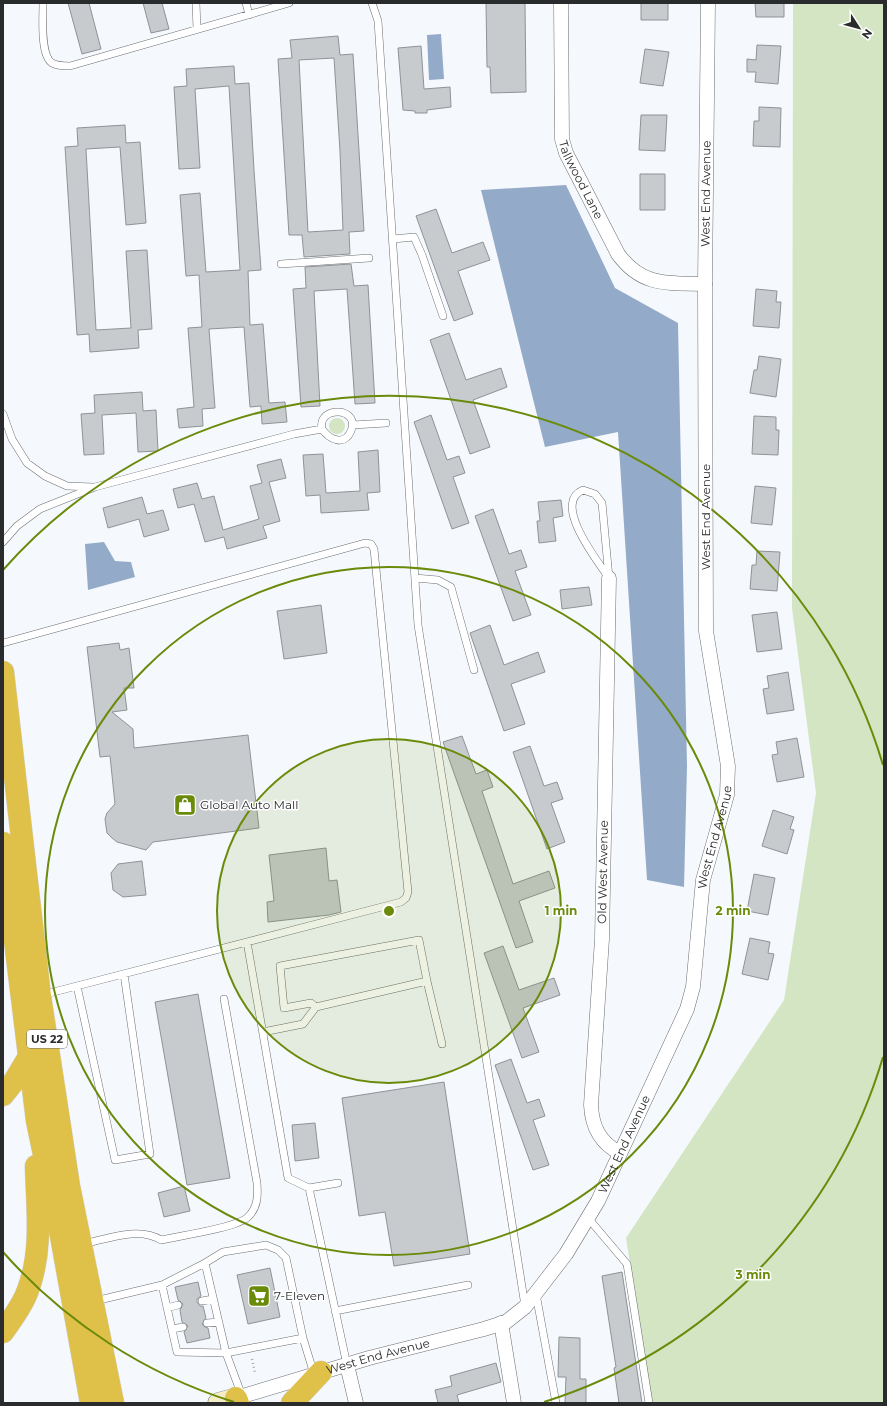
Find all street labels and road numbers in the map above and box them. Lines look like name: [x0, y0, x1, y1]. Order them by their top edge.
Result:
street label: Tallwood Lane: [556, 139, 607, 222]
street label: West End Avenue: [697, 140, 714, 247]
street label: West End Avenue: [698, 464, 713, 570]
street label: West End Avenue: [694, 785, 734, 890]
street label: Old West Avenue: [594, 820, 611, 924]
road number: US 22: [27, 1030, 67, 1048]
street label: West End Avenue: [595, 1093, 653, 1196]
street label: West End Avenue: [324, 1335, 431, 1377]

